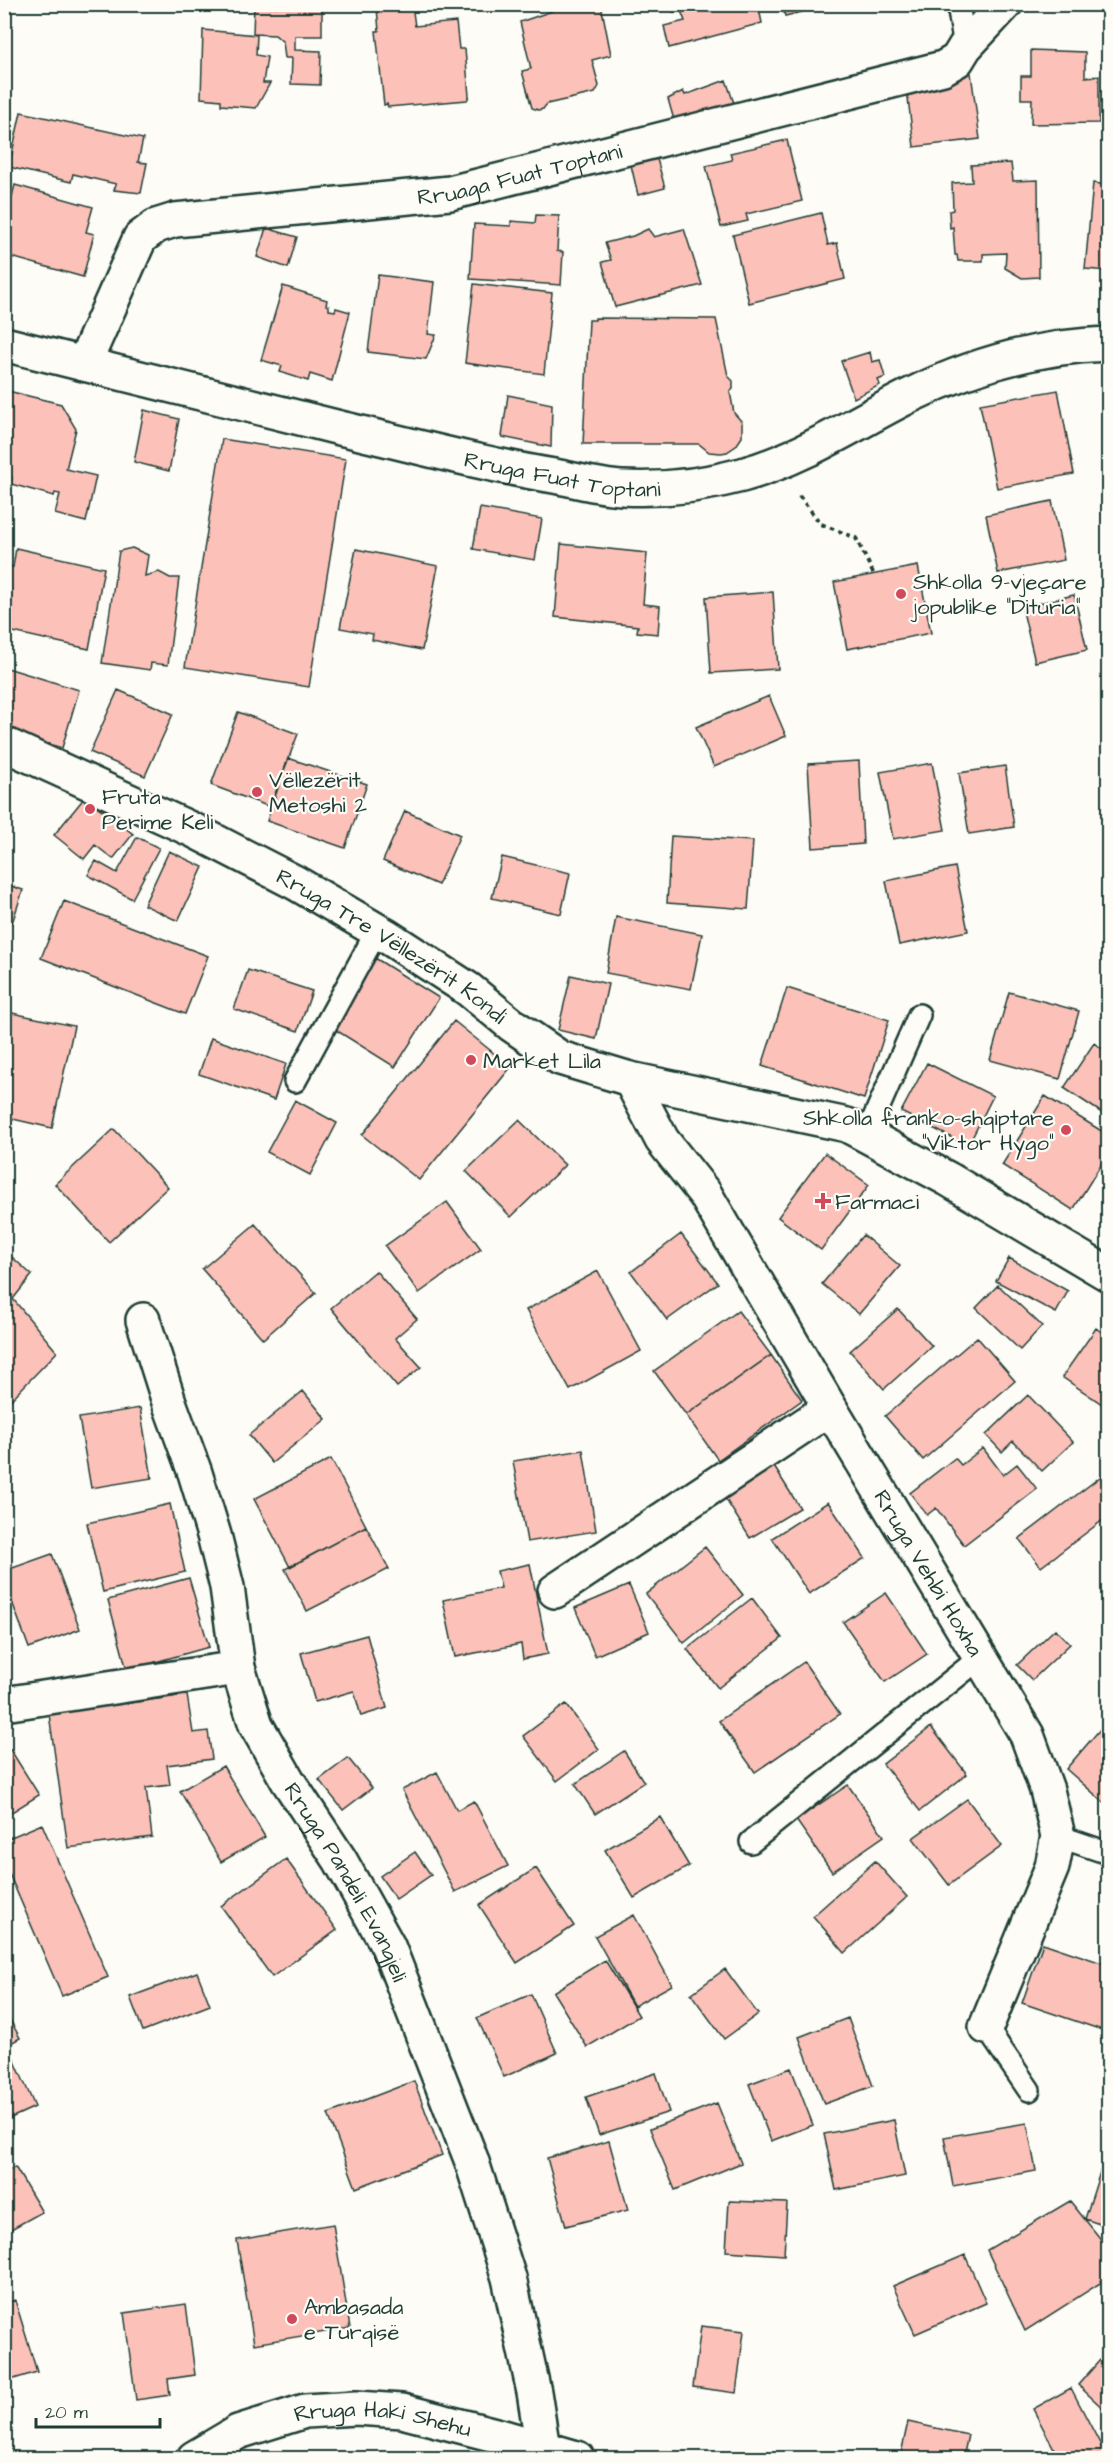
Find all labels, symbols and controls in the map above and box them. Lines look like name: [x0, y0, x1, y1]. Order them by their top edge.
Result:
street label: Rruaga Fuat Toptani: [416, 136, 625, 213]
street label: Rruga Fuat Toptani: [461, 444, 661, 505]
place label: Shkolla 9-vjeçare jopublike "Dituria": [910, 567, 1087, 623]
marker: Shkolla 9-vjeçare jopublike "Dituria": [894, 587, 908, 601]
place label: Vëllezërit Metoshi 2: [269, 765, 367, 821]
place label: Fruta Perime Keli: [102, 782, 213, 838]
marker: Vëllezërit Metoshi 2: [250, 785, 264, 799]
marker: Fruta Perime Keli: [83, 802, 97, 816]
street label: Rruga Tre Vëllezërit Kondi: [271, 861, 513, 1032]
place label: Market Lila: [483, 1046, 601, 1077]
marker: Market Lila: [464, 1053, 478, 1067]
place label: Shkolla franko-shqiptare "Viktor Hygo": [803, 1103, 1054, 1160]
marker: Shkolla franko-shqiptare "Viktor Hygo": [1059, 1123, 1073, 1137]
place label: Farmaci: [835, 1187, 919, 1218]
marker: Farmaci: [816, 1194, 830, 1208]
street label: Rruga Vehbi Hoxha: [866, 1484, 990, 1663]
street label: Rruga Pandeli Evangjeli: [276, 1777, 414, 1987]
place label: Ambasada e Turqisë: [304, 2292, 403, 2348]
marker: Ambasada e Turqisë: [285, 2312, 299, 2326]
scale bar: [36, 2391, 160, 2429]
street label: Rruga Haki Shehu: [290, 2394, 475, 2445]
text: 20 m: [45, 2400, 88, 2425]

